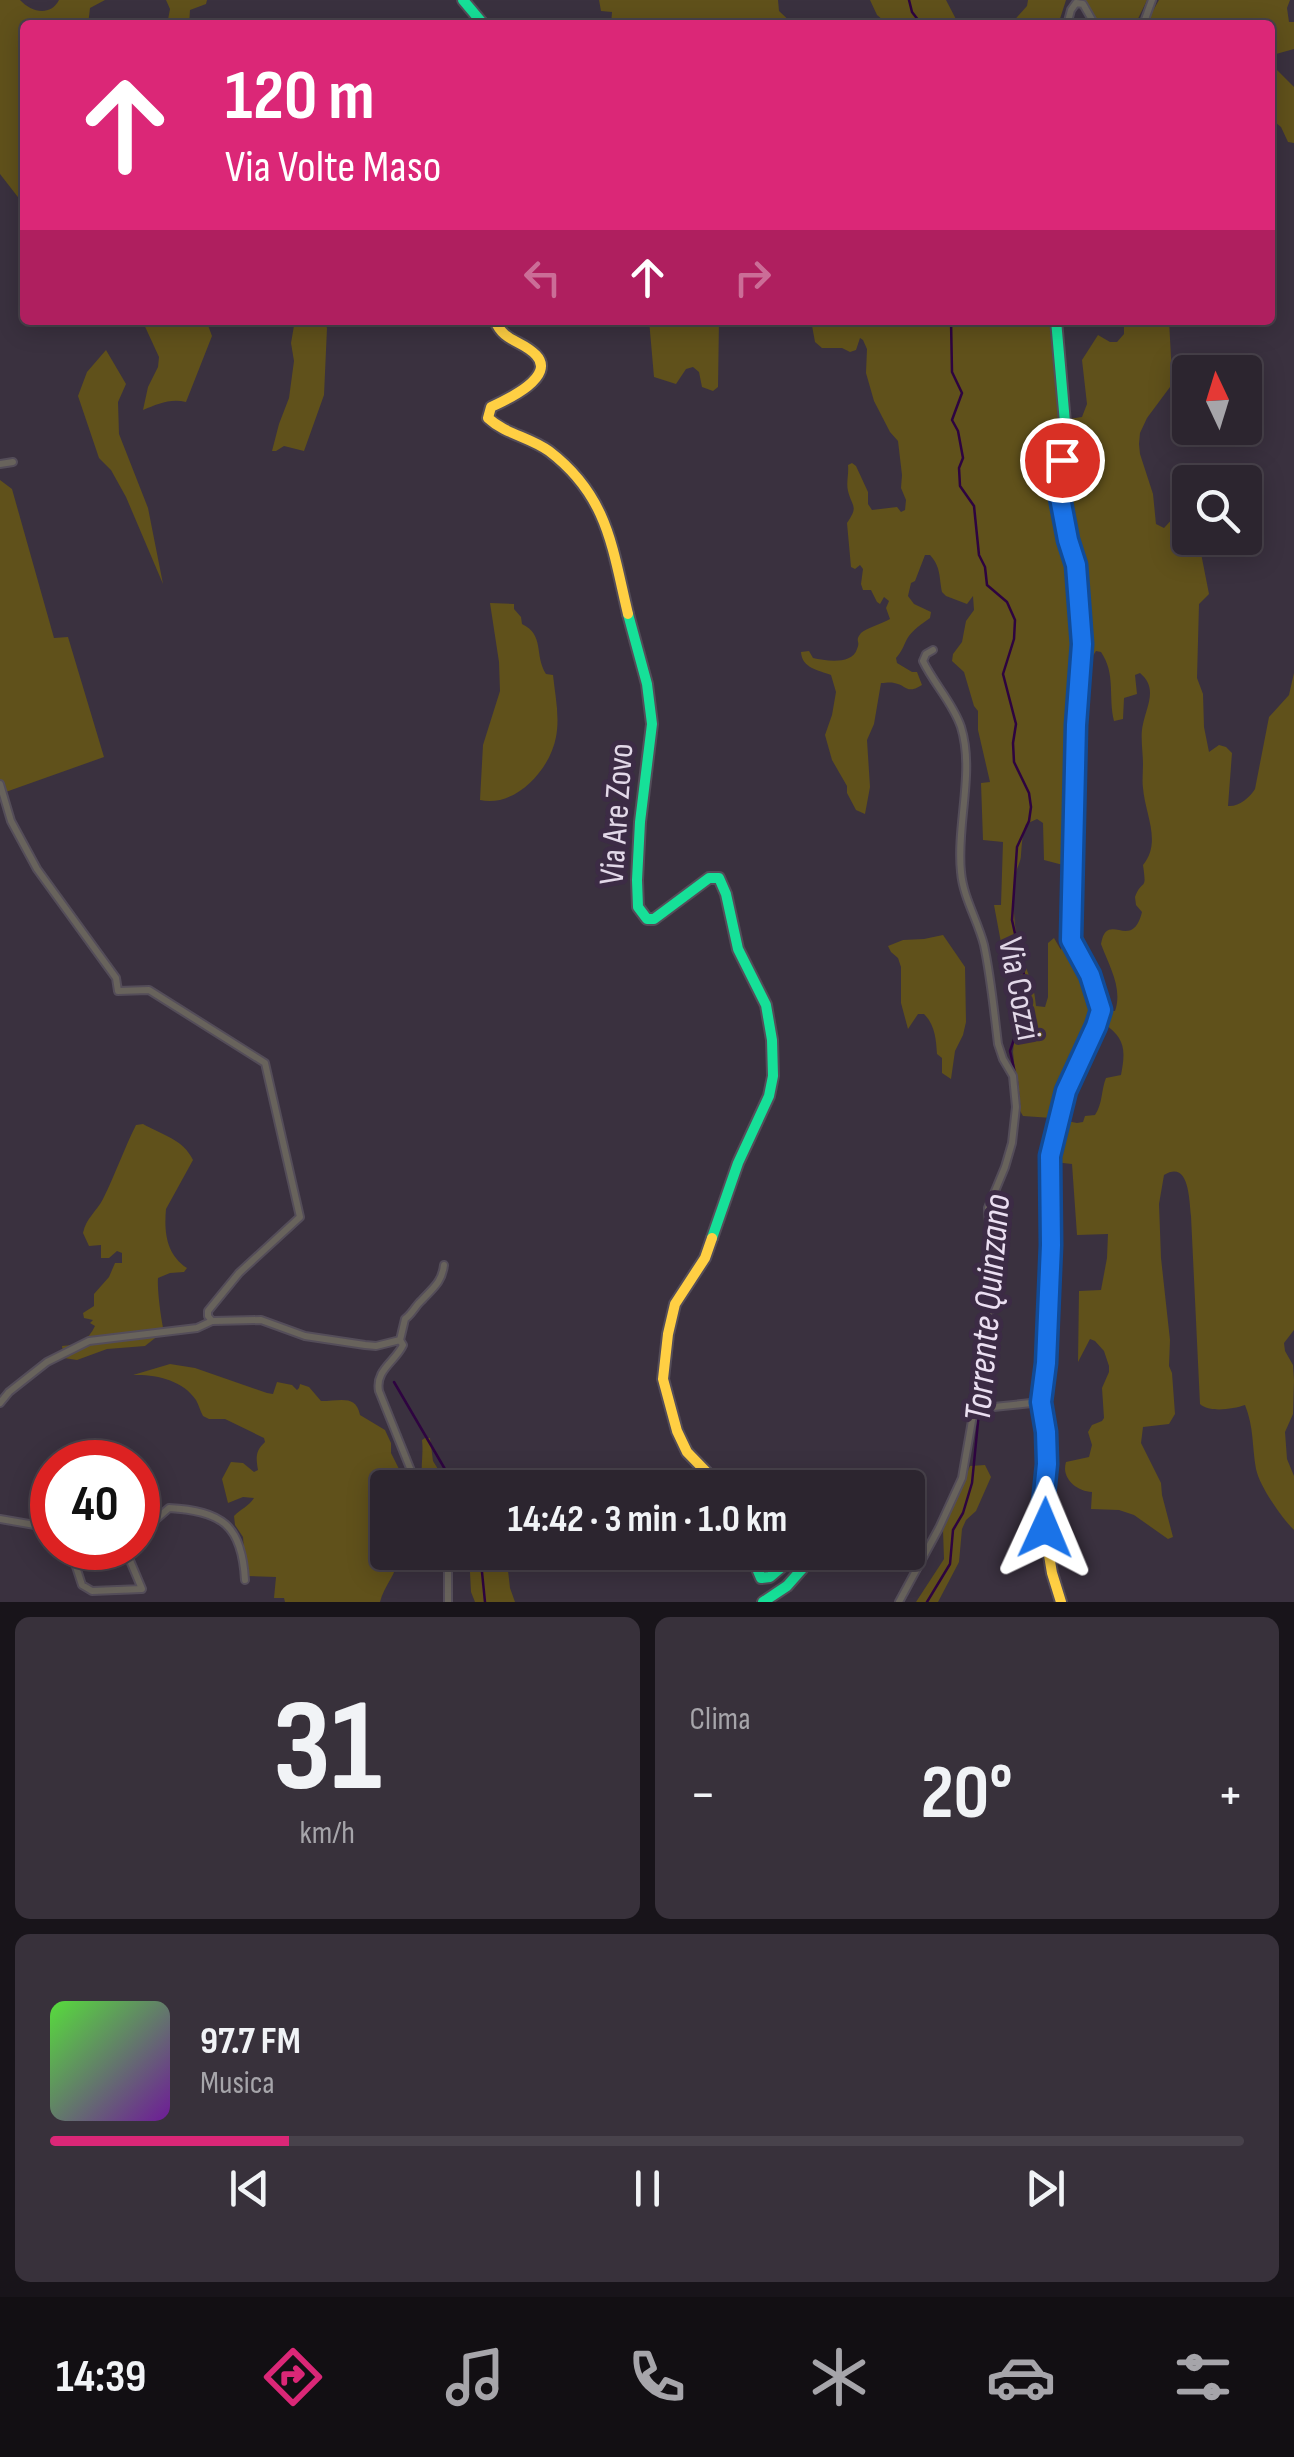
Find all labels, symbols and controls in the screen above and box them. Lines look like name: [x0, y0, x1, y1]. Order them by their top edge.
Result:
text: 120 m: [225, 55, 375, 139]
icon: ahead: [60, 60, 190, 190]
text: Via Volte Maso: [225, 140, 442, 195]
icon: left: [515, 250, 570, 305]
icon: ahead: [620, 250, 675, 305]
icon: right: [725, 250, 780, 305]
north arrow: [1172, 355, 1262, 445]
map controls: [1172, 355, 1262, 555]
pin: [1020, 418, 1105, 503]
icon: arrive: [1035, 433, 1090, 488]
button: search: [1172, 465, 1262, 555]
street label: Via Are Zovo: [591, 742, 643, 886]
street label: Via Cozzi: [988, 934, 1050, 1044]
water label: Torrente Quinzano: [956, 1192, 1020, 1424]
speed limit sign: 40: [30, 1440, 160, 1570]
position arrow: [993, 1476, 1097, 1580]
text: 14:42 · 3 min · 1.0 km: [508, 1497, 787, 1542]
text: 31: [273, 1671, 382, 1827]
text: Clima: [690, 1700, 750, 1739]
text: 20°: [921, 1749, 1013, 1840]
text: −: [690, 1762, 716, 1829]
text: +: [1217, 1762, 1244, 1829]
text: km/h: [300, 1814, 355, 1853]
text: 97.7 FM: [200, 2019, 301, 2064]
text: Musica: [200, 2064, 275, 2103]
icon: previous: [222, 2161, 277, 2216]
icon: pause: [620, 2161, 675, 2216]
icon: next: [1018, 2161, 1073, 2216]
icon: directions: [258, 2342, 328, 2412]
icon: music: [440, 2342, 510, 2412]
icon: phone: [622, 2342, 692, 2412]
icon: climate: [804, 2342, 874, 2412]
icon: car: [986, 2342, 1056, 2412]
icon: filters: [1168, 2342, 1238, 2412]
text: 14:39: [56, 2350, 146, 2405]

